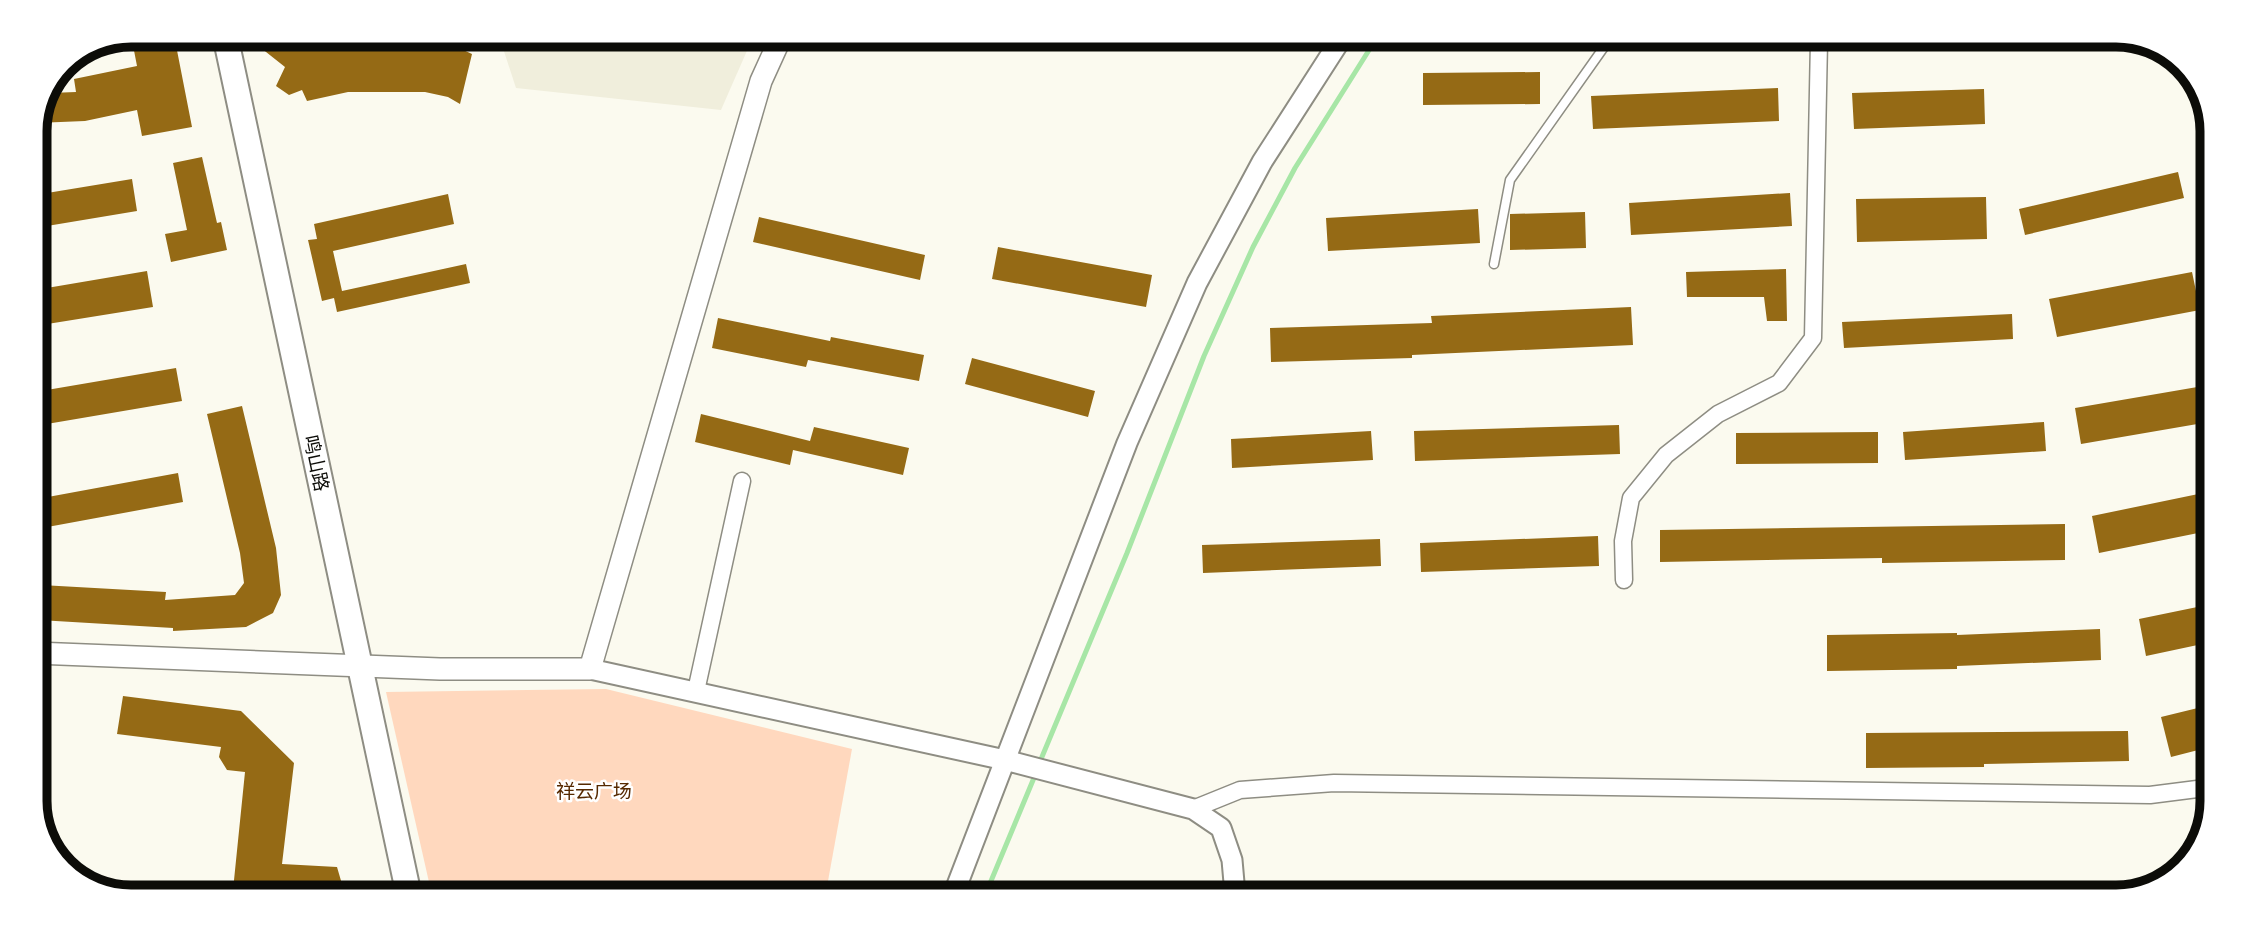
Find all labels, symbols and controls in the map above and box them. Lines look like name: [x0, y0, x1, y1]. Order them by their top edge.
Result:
street label: 鸣山路: [300, 433, 334, 493]
park label: 祥云广场: [556, 779, 632, 802]

